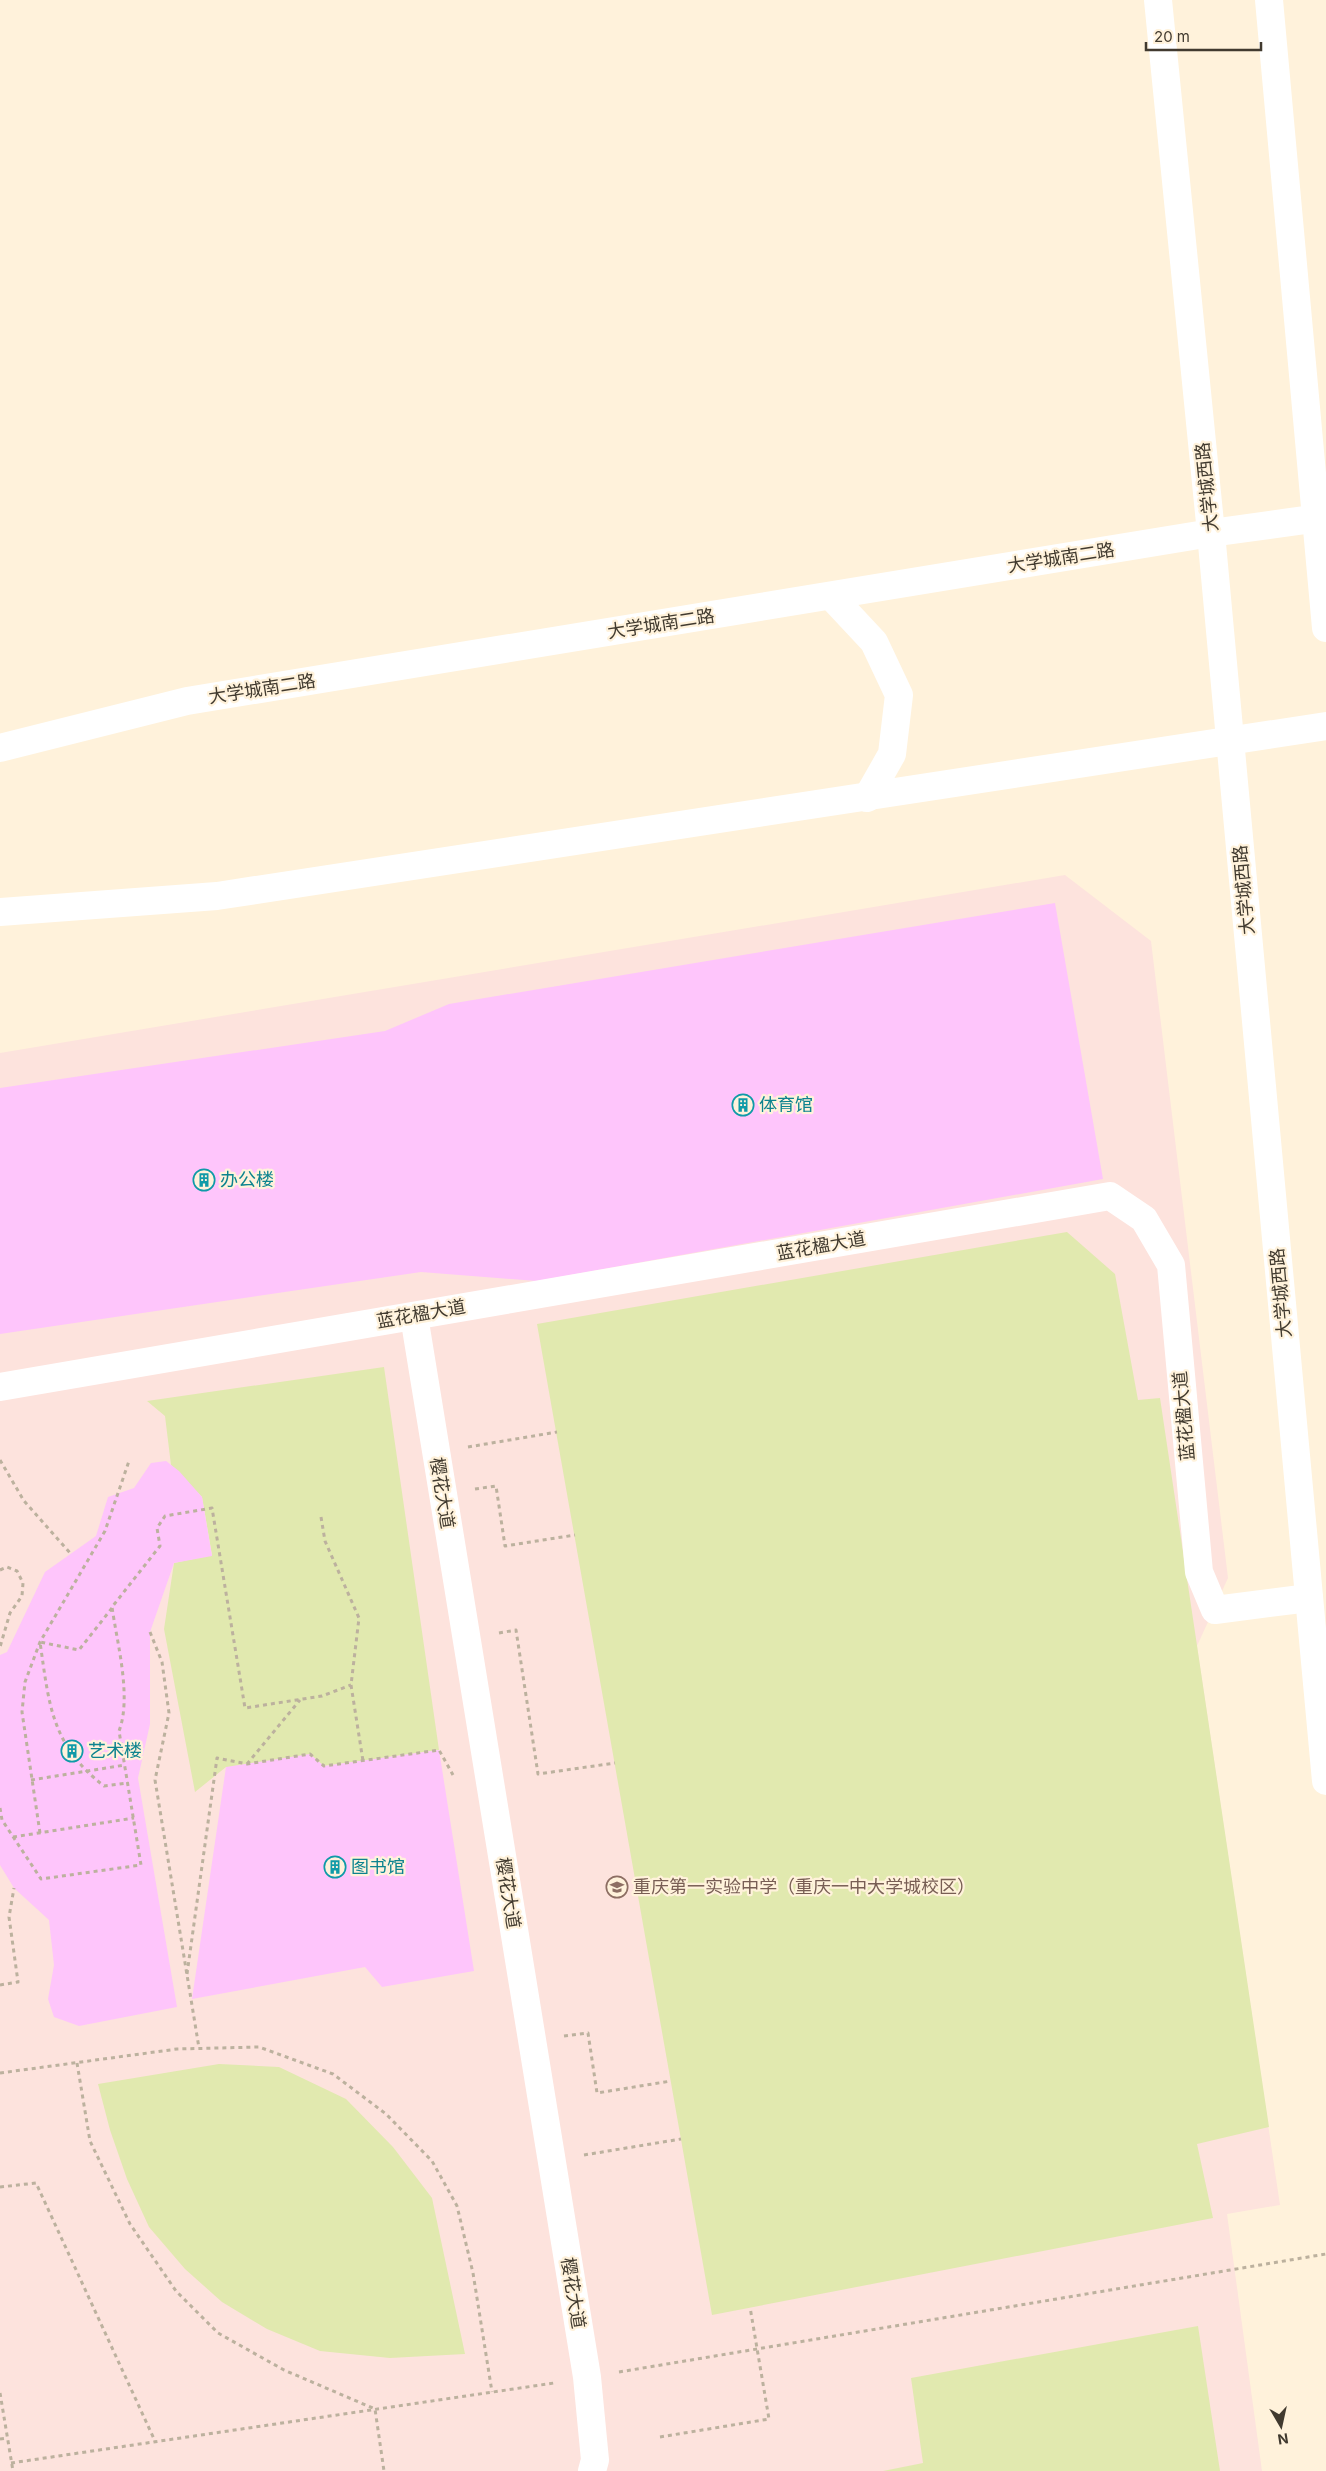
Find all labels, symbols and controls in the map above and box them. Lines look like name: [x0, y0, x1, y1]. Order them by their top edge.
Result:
scale bar: [1146, 20, 1261, 52]
text: 20 m: [1154, 27, 1190, 46]
street label: 大学城西路: [1191, 441, 1222, 533]
street label: 大学城南二路: [1006, 539, 1116, 576]
street label: 大学城南二路: [606, 605, 716, 642]
street label: 大学城南二路: [207, 670, 317, 707]
street label: 大学城西路: [1229, 844, 1258, 936]
building icon: 体育馆: [731, 1093, 755, 1117]
place label: 体育馆: [759, 1094, 813, 1115]
building icon: 办公楼: [192, 1168, 216, 1192]
place label: 办公楼: [220, 1169, 274, 1190]
street label: 蓝花楹大道: [775, 1227, 867, 1264]
street label: 大学城西路: [1266, 1247, 1295, 1339]
street label: 蓝花楹大道: [375, 1295, 467, 1332]
street label: 蓝花楹大道: [1169, 1370, 1198, 1462]
street label: 樱花大道: [426, 1456, 458, 1530]
building icon: 艺术楼: [60, 1739, 84, 1763]
place label: 艺术楼: [88, 1740, 142, 1761]
building icon: 图书馆: [323, 1855, 347, 1879]
place label: 图书馆: [351, 1856, 405, 1877]
street label: 樱花大道: [492, 1856, 524, 1930]
school or university icon: 重庆第一实验中学（重庆一中大学城校区）: [605, 1875, 629, 1899]
place label: 重庆第一实验中学（重庆一中大学城校区）: [633, 1876, 975, 1897]
street label: 樱花大道: [557, 2256, 589, 2330]
north arrow: [1256, 2401, 1306, 2451]
text: N: [1277, 2430, 1290, 2449]

